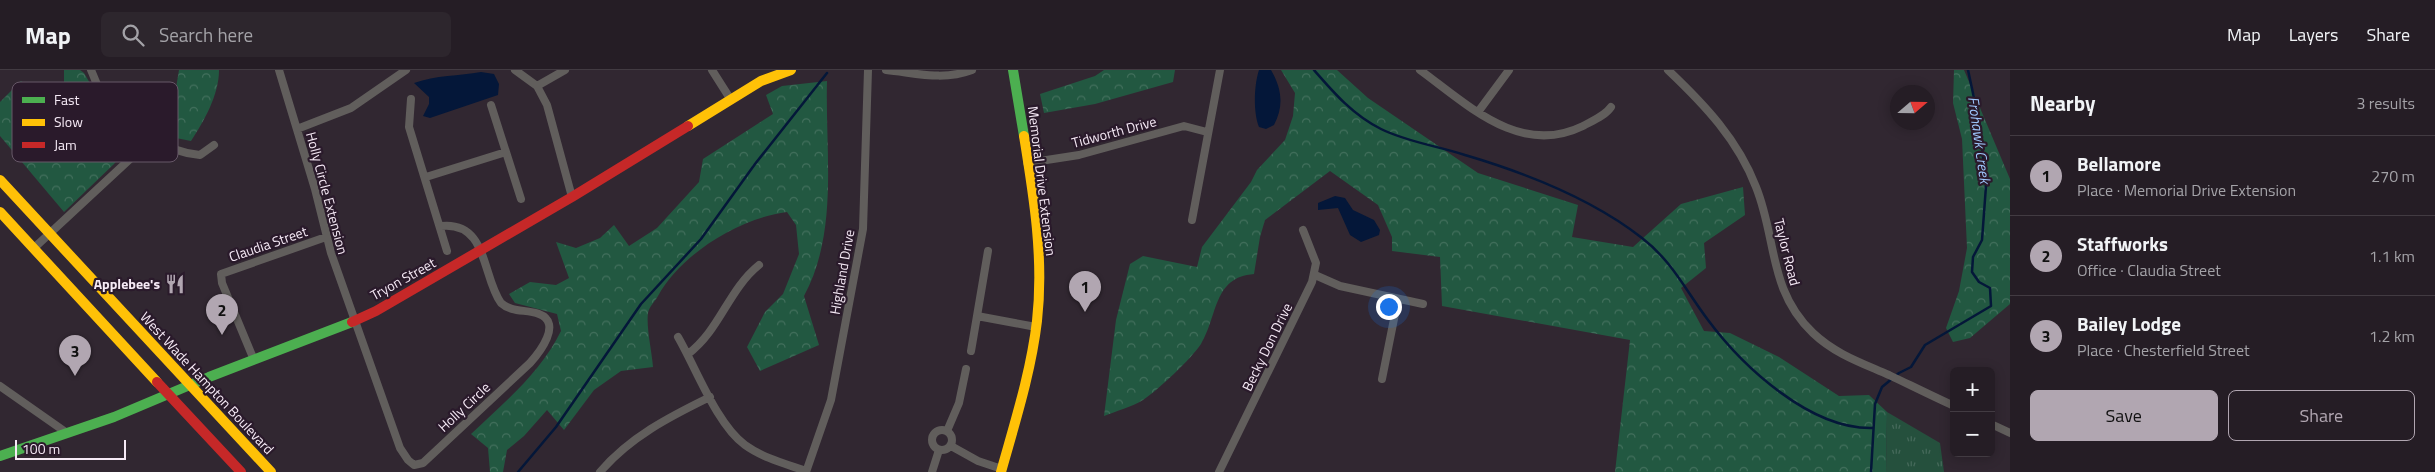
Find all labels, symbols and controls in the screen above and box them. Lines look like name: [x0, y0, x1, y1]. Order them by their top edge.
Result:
search box: [101, 12, 451, 57]
text: Map: [25, 17, 71, 53]
text: Search here: [159, 20, 253, 49]
icon: search: [119, 21, 147, 49]
text: Map: [2227, 21, 2261, 48]
text: Layers: [2289, 21, 2338, 48]
text: Share: [2366, 21, 2410, 48]
legend: [12, 82, 178, 162]
north arrow: [1890, 85, 1935, 130]
text: Nearby: [2030, 87, 2095, 119]
text: Fast: [54, 89, 79, 110]
text: 3 results: [2356, 91, 2415, 115]
water label: Frohawk Creek: [1962, 95, 1997, 187]
street label: Memorial Drive Extension: [1023, 105, 1062, 257]
street label: Tidworth Drive: [1069, 110, 1159, 153]
text: Slow: [54, 111, 83, 132]
street label: Holly Circle Extension: [301, 129, 354, 256]
text: Jam: [54, 134, 77, 155]
text: Bellamore: [2077, 149, 2161, 178]
text: 1: [2042, 164, 2050, 188]
text: 270 m: [2371, 164, 2415, 188]
text: Place · Memorial Drive Extension: [2077, 178, 2296, 202]
street label: Taylor Road: [1769, 216, 1806, 288]
street label: Claudia Street: [226, 220, 310, 267]
street label: Highland Drive: [824, 228, 859, 316]
text: Staffworks: [2077, 229, 2168, 258]
text: 2: [2042, 244, 2050, 268]
text: 1.1 km: [2369, 244, 2415, 268]
street label: Tryon Street: [366, 252, 439, 305]
text: Office · Claudia Street: [2077, 258, 2221, 282]
pin: 1: [1069, 271, 1101, 312]
place label: Applebee's: [94, 273, 160, 294]
restaurant icon: Applebee's: [164, 273, 186, 295]
pin: 2: [206, 294, 238, 335]
your location: [1376, 294, 1402, 320]
street label: Becky Don Drive: [1236, 299, 1297, 395]
street label: West Wade Hampton Boulevard: [136, 307, 279, 459]
text: Bailey Lodge: [2077, 309, 2181, 338]
text: 3: [2042, 324, 2050, 348]
text: 1.2 km: [2369, 324, 2415, 348]
pin: 3: [59, 335, 91, 376]
text: Place · Chesterfield Street: [2077, 338, 2250, 362]
map controls: [1950, 367, 1995, 457]
button: +: [1950, 367, 1995, 412]
street label: Holly Circle: [433, 377, 495, 436]
button: Save: [2030, 390, 2218, 441]
button: Share: [2228, 390, 2415, 441]
button: −: [1950, 412, 1995, 457]
scale bar: [15, 437, 126, 460]
text: 100 m: [22, 438, 60, 459]

